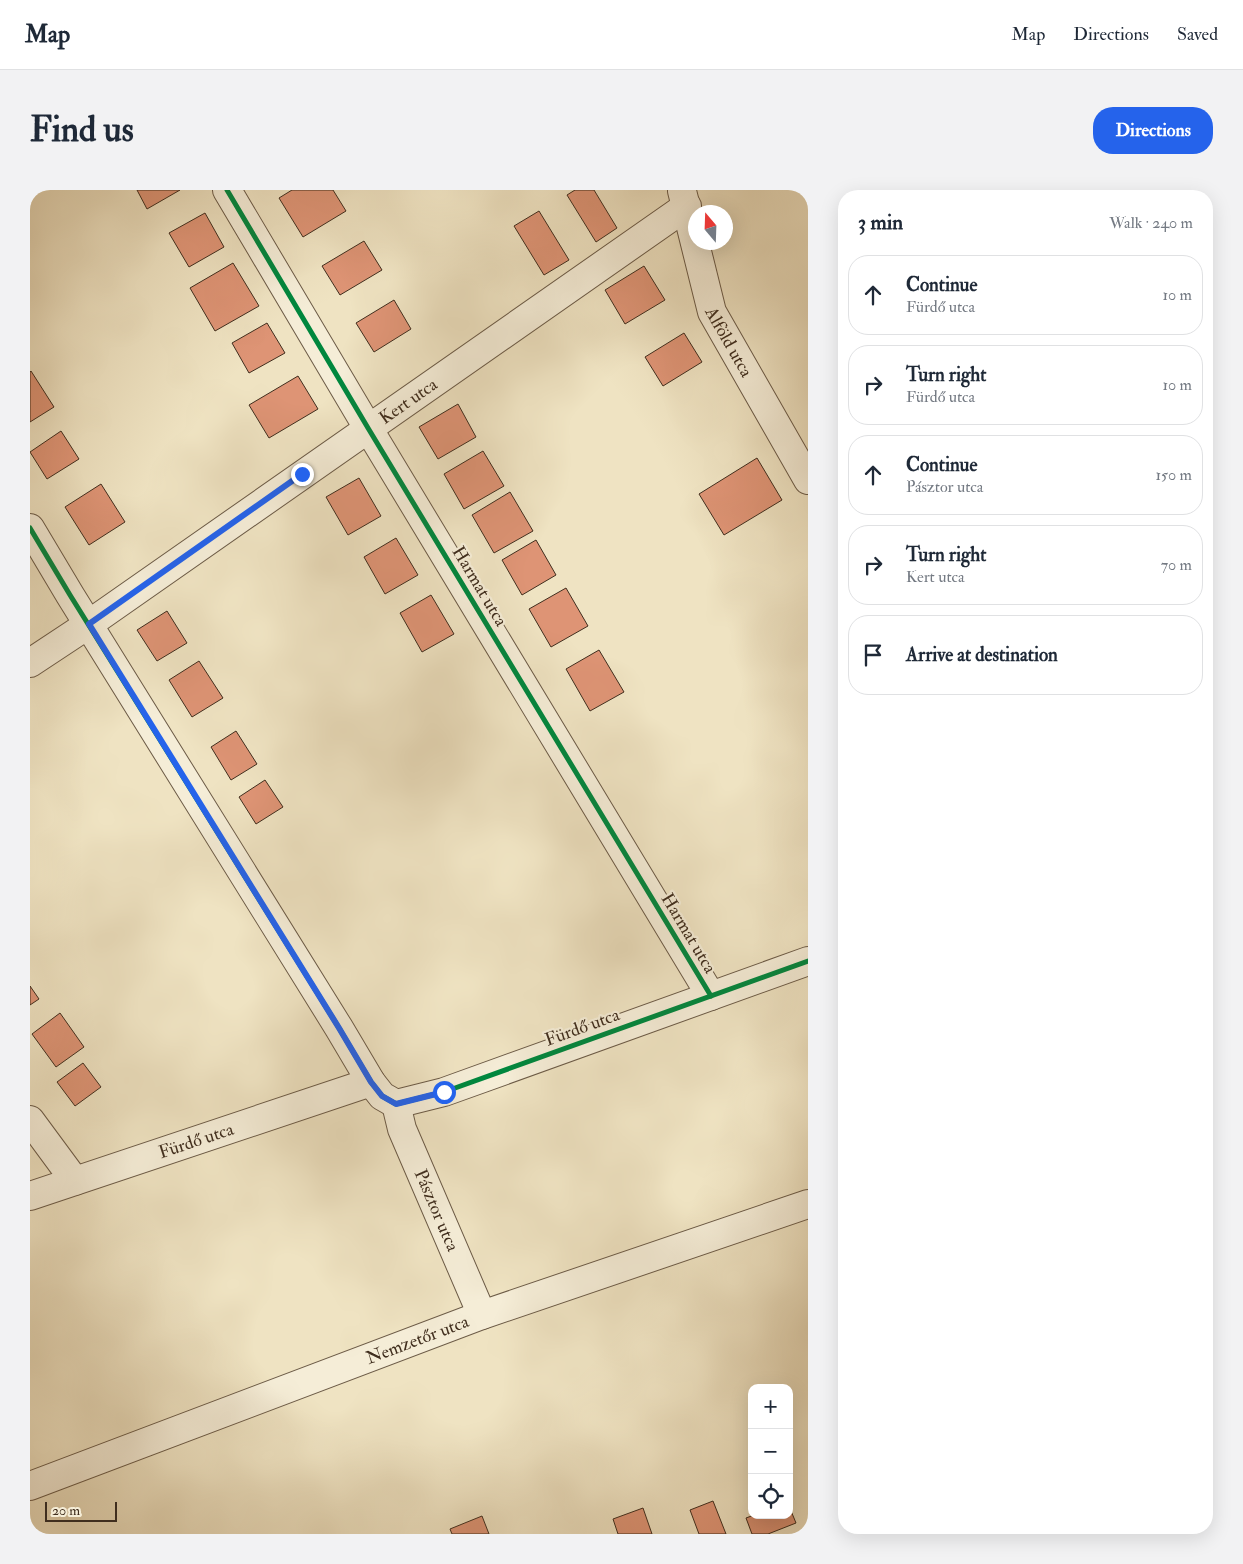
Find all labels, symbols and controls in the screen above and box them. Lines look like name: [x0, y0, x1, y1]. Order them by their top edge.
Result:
text: Map: [25, 19, 70, 50]
text: Map: [1012, 23, 1045, 46]
text: Directions: [1073, 23, 1149, 46]
text: Saved: [1177, 23, 1218, 46]
button: Directions: [1093, 107, 1213, 154]
text: Find us: [30, 108, 134, 152]
north arrow: [688, 205, 733, 250]
text: 3 min: [858, 209, 903, 236]
text: Walk · 240 m: [1109, 213, 1193, 233]
text: Continue: [906, 273, 977, 297]
icon: ahead: [859, 281, 887, 309]
text: 10 m: [1162, 285, 1192, 305]
text: Fürdő utca: [906, 297, 975, 317]
street label: Alföld utca: [699, 302, 758, 382]
text: Turn right: [906, 363, 986, 387]
icon: right: [859, 371, 887, 399]
street label: Kert utca: [375, 373, 442, 430]
text: 10 m: [1162, 375, 1192, 395]
text: Fürdő utca: [906, 387, 975, 407]
text: Continue: [906, 453, 977, 477]
icon: ahead: [859, 461, 887, 489]
route end: [291, 463, 314, 486]
text: 150 m: [1155, 465, 1192, 485]
text: Pásztor utca: [906, 477, 983, 497]
street label: Harmat utca: [447, 542, 513, 631]
text: Turn right: [906, 543, 986, 567]
icon: right: [859, 551, 887, 579]
text: 70 m: [1161, 555, 1192, 575]
text: Kert utca: [906, 567, 965, 587]
icon: arrive: [859, 641, 887, 669]
text: Arrive at destination: [906, 643, 1058, 667]
street label: Harmat utca: [656, 889, 722, 978]
street label: Fürdő utca: [542, 1003, 623, 1052]
route start: [433, 1081, 456, 1104]
street label: Fürdő utca: [156, 1118, 237, 1164]
street label: Pásztor utca: [409, 1166, 464, 1255]
street label: Nemzetőr utca: [363, 1310, 473, 1370]
map controls: [748, 1384, 793, 1519]
button: +: [748, 1384, 793, 1429]
button: −: [748, 1429, 793, 1474]
button: locate: [748, 1474, 793, 1519]
scale bar: [45, 1499, 118, 1522]
text: 20 m: [52, 1502, 80, 1519]

